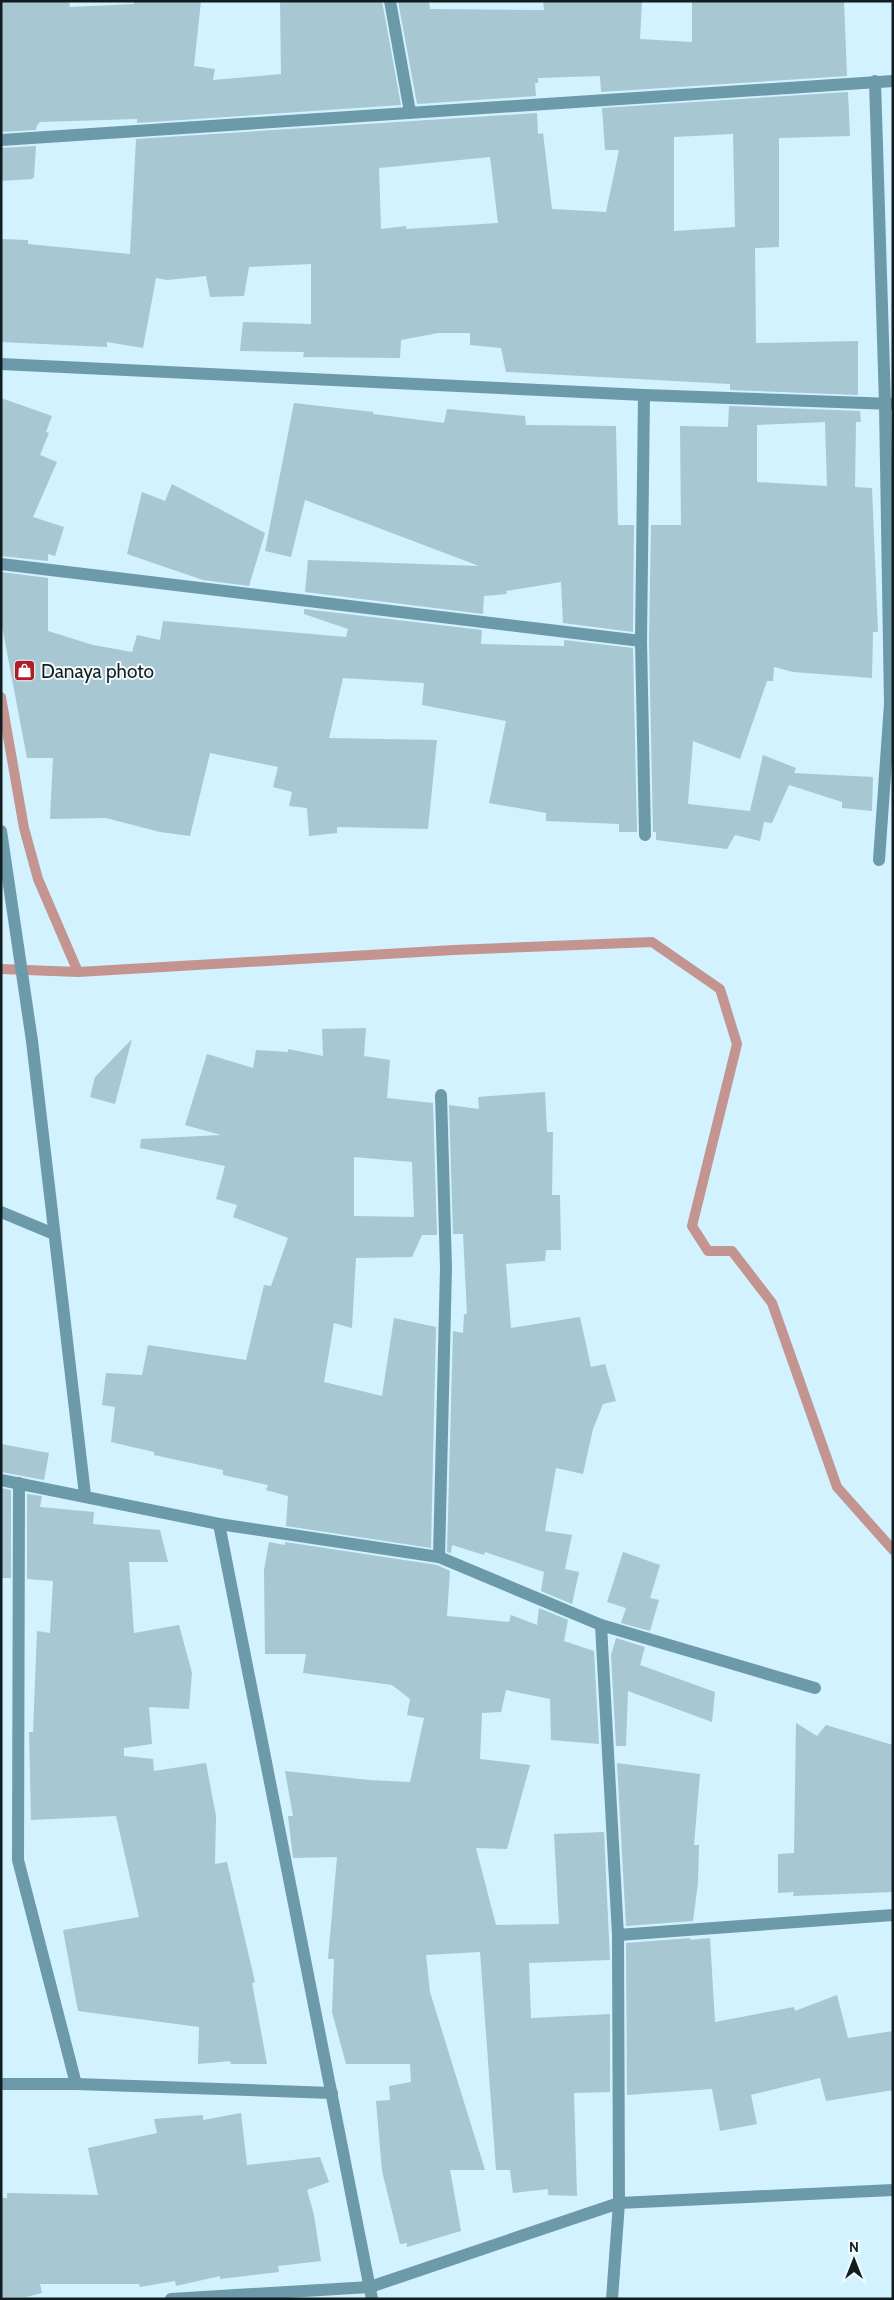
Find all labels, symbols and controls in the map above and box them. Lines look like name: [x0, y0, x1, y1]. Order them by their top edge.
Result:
shop icon: Danaya photo: [13, 659, 37, 683]
place label: Danaya photo: [41, 660, 154, 683]
north arrow: [829, 2235, 879, 2285]
text: N: [849, 2238, 859, 2256]

